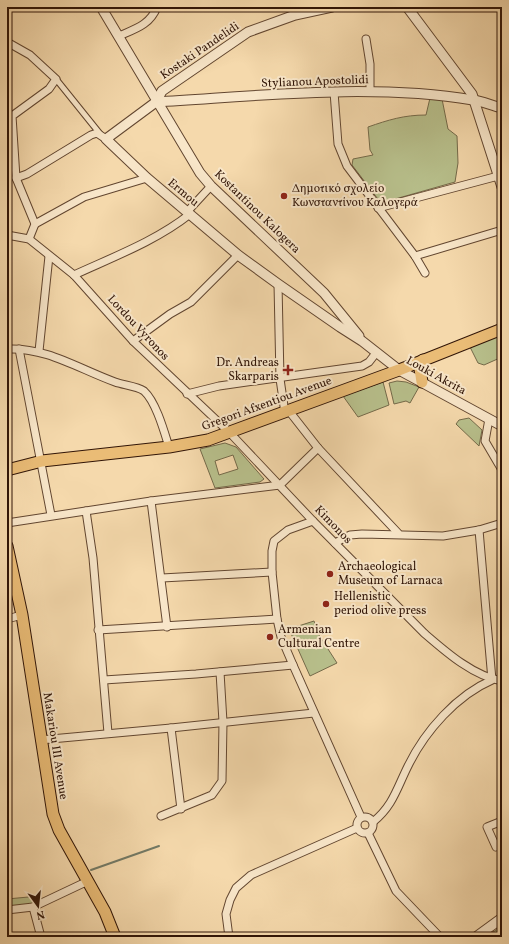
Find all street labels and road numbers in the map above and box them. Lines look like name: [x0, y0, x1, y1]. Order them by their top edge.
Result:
street label: Kostaki Pandelidi: [157, 18, 243, 83]
street label: Stylianou Apostolidi: [261, 72, 369, 92]
street label: Kostantinou Kalogera: [210, 167, 304, 257]
street label: Ermou: [164, 175, 202, 211]
street label: Lordou Vyronos: [103, 292, 173, 364]
street label: Louki Akrita: [403, 353, 469, 399]
street label: Gregori Afxentiou Avenue: [200, 373, 334, 435]
street label: Kimonos: [311, 502, 355, 548]
street label: Makariou III Avenue: [39, 691, 71, 801]

